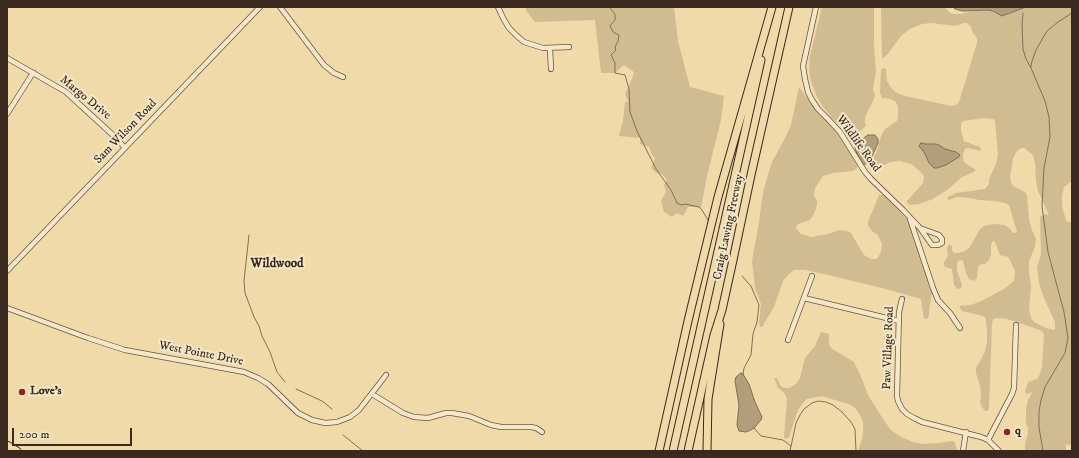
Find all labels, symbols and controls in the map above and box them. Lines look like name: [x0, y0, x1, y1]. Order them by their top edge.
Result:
street label: Margo Drive: [57, 73, 113, 123]
street label: Sam Wilson Road: [92, 97, 160, 167]
street label: Wildlife Road: [833, 113, 883, 175]
street label: Craig Lawing Freeway: [711, 173, 747, 281]
district label: Wildwood: [250, 256, 304, 272]
street label: Paw Village Road: [880, 306, 898, 390]
street label: West Pointe Drive: [158, 339, 244, 369]
place label: Love's: [30, 385, 62, 399]
marker: Love's: [17, 387, 27, 397]
scale bar: [14, 420, 134, 446]
place label: q: [1015, 425, 1021, 439]
text: 200 m: [19, 427, 49, 442]
marker: q: [1002, 427, 1012, 437]

